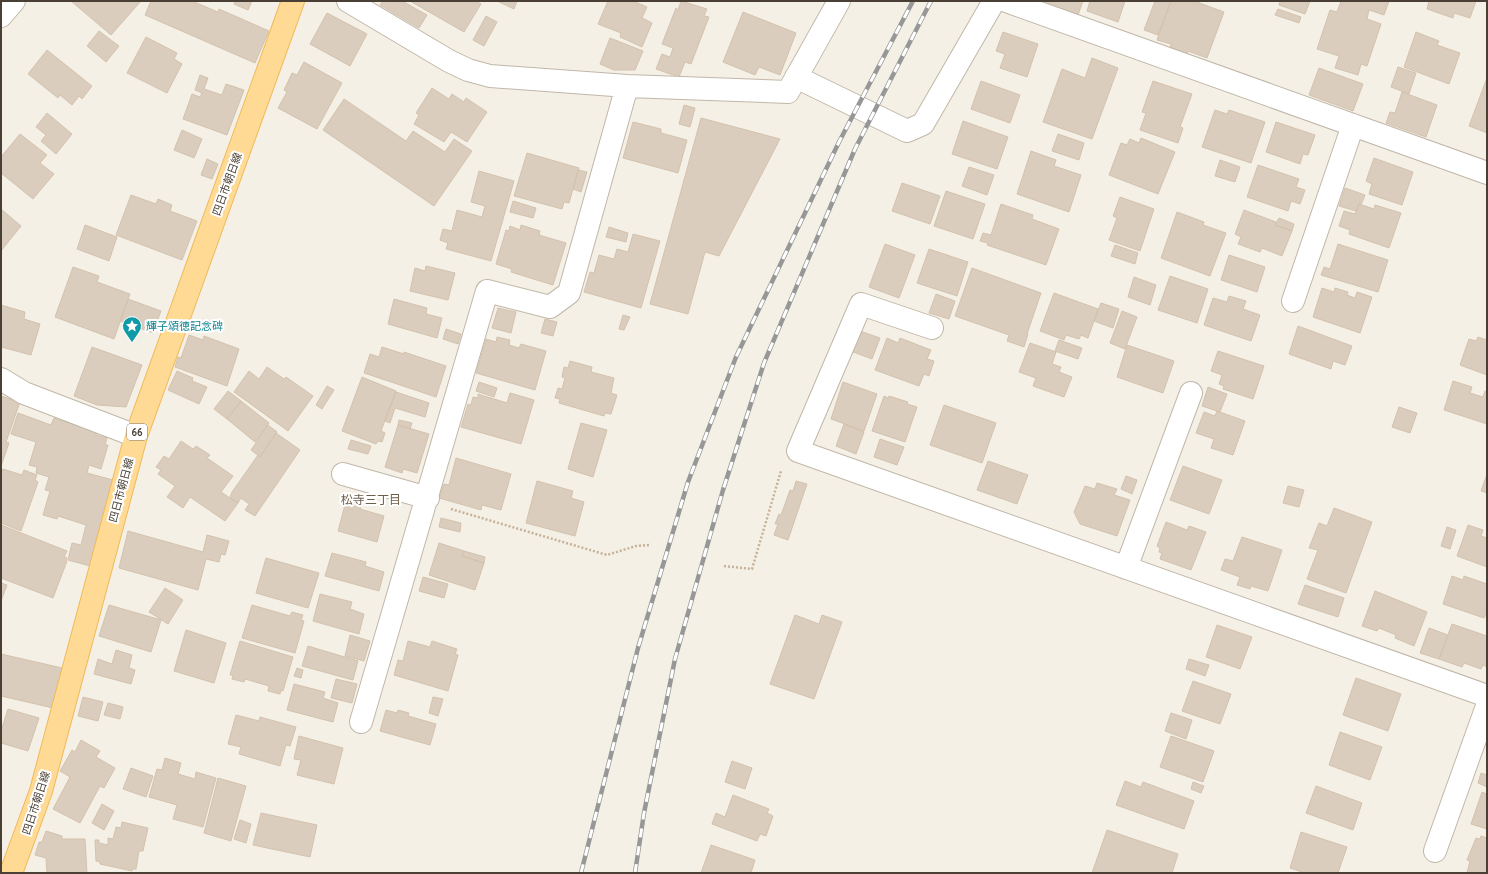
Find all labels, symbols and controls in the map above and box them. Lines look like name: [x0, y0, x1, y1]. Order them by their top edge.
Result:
street label: 四日市朝日線: [209, 151, 245, 217]
place icon: 輝子頌徳記念碑: [121, 315, 143, 343]
place label: 輝子頌徳記念碑: [146, 319, 223, 333]
road number: 66: [127, 424, 147, 440]
street label: 四日市朝日線: [106, 456, 136, 524]
district label: 松寺三丁目: [341, 492, 401, 507]
street label: 四日市朝日線: [19, 769, 53, 837]

